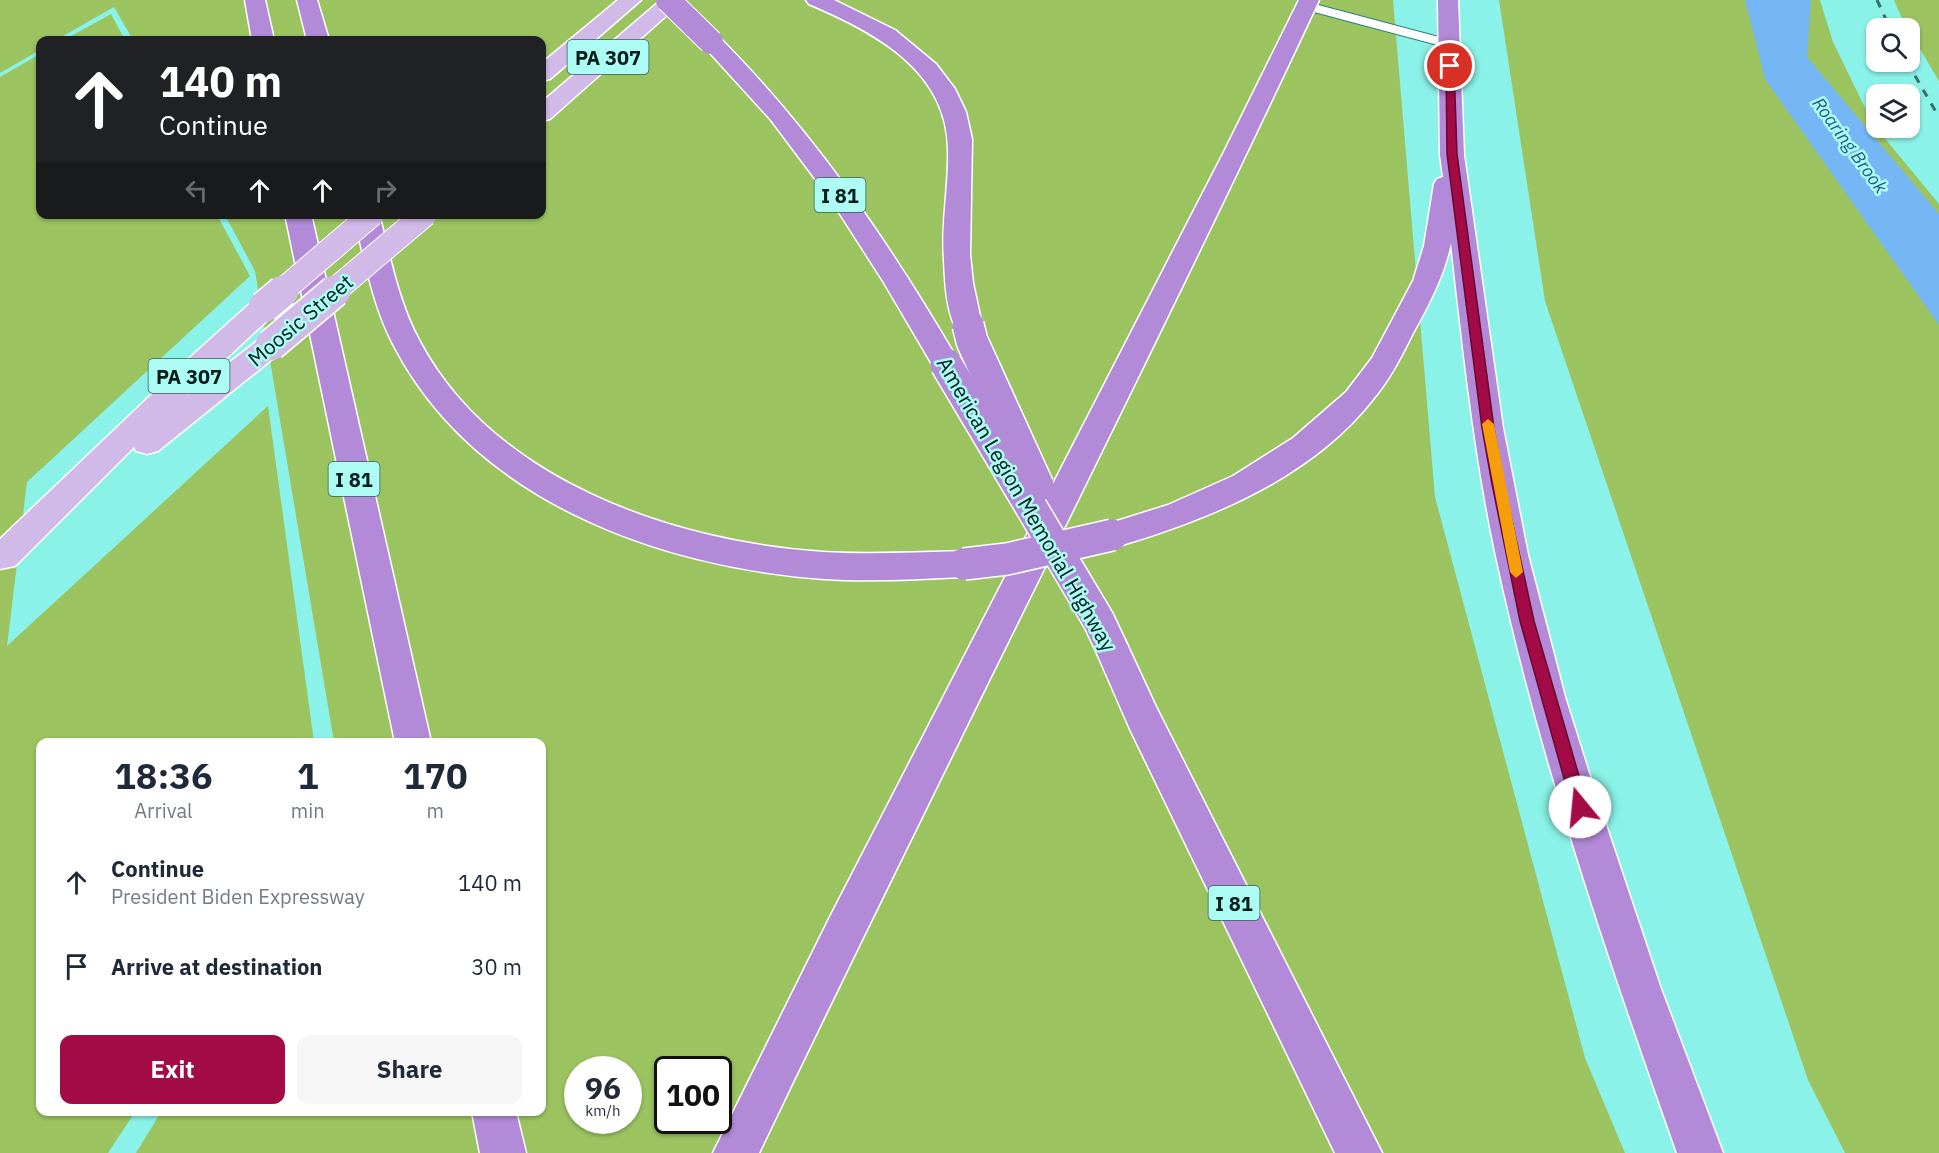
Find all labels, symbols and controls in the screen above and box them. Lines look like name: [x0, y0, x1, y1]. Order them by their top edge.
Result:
map controls: [1866, 18, 1920, 138]
button: search: [1866, 18, 1920, 72]
road number: PA 307: [568, 40, 648, 74]
pin: [1424, 40, 1475, 91]
icon: arrive: [1433, 49, 1466, 82]
text: 140 m: [159, 54, 282, 109]
icon: ahead: [60, 60, 138, 138]
button: layers: [1866, 84, 1920, 138]
water label: Roaring Brook: [1808, 93, 1893, 198]
text: Continue: [159, 107, 268, 142]
icon: left: [180, 174, 213, 207]
icon: ahead: [243, 174, 276, 207]
icon: ahead: [306, 174, 339, 207]
icon: right: [369, 174, 402, 207]
road number: I 81: [814, 178, 866, 212]
street label: Moosic Street: [242, 268, 358, 372]
street label: American Legion Memorial Highway: [931, 352, 1123, 657]
road number: PA 307: [148, 359, 230, 393]
road number: I 81: [328, 462, 380, 496]
text: 18:36: [114, 752, 213, 799]
text: 1: [297, 752, 319, 799]
text: 170: [403, 752, 468, 799]
position arrow: [1548, 775, 1612, 839]
text: Arrival: [134, 797, 193, 824]
text: min: [291, 797, 325, 824]
text: m: [427, 797, 444, 824]
text: Continue: [111, 854, 204, 883]
icon: ahead: [60, 866, 93, 899]
text: 140 m: [458, 868, 522, 897]
text: President Biden Expressway: [111, 883, 365, 910]
road number: I 81: [1208, 886, 1260, 920]
icon: arrive: [60, 950, 93, 983]
text: Arrive at destination: [111, 952, 322, 981]
text: 30 m: [471, 952, 522, 981]
button: Exit: [60, 1035, 285, 1104]
button: Share: [297, 1035, 522, 1104]
speed limit sign: 100: [654, 1056, 732, 1134]
text: 96: [585, 1068, 621, 1107]
text: km/h: [585, 1101, 621, 1120]

